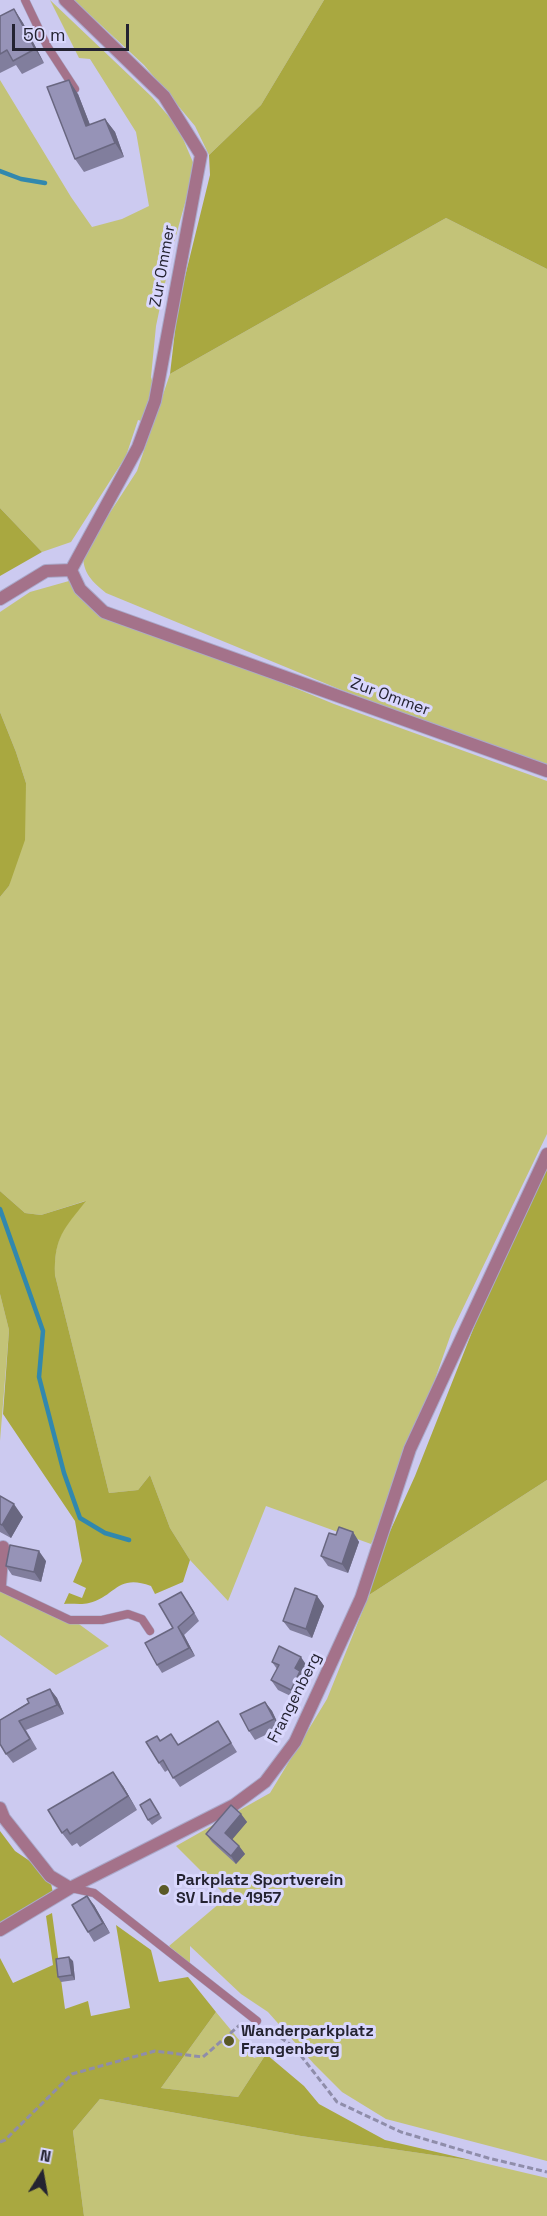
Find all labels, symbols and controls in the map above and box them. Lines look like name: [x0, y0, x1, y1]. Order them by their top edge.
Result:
scale bar: [15, 12, 132, 50]
text: 50 m: [23, 23, 65, 46]
street label: Zur Ommer: [146, 224, 180, 308]
street label: Zur Ommer: [348, 674, 432, 720]
street label: Frangenberg: [264, 1650, 326, 1746]
place label: Parkplatz Sportverein SV Linde 1957: [176, 1871, 343, 1909]
marker: Parkplatz Sportverein SV Linde 1957: [157, 1883, 171, 1897]
place label: Wanderparkplatz Frangenberg: [241, 2022, 374, 2060]
marker: Wanderparkplatz Frangenberg: [222, 2034, 236, 2048]
north arrow: [12, 2144, 72, 2204]
text: N: [38, 2145, 53, 2167]

